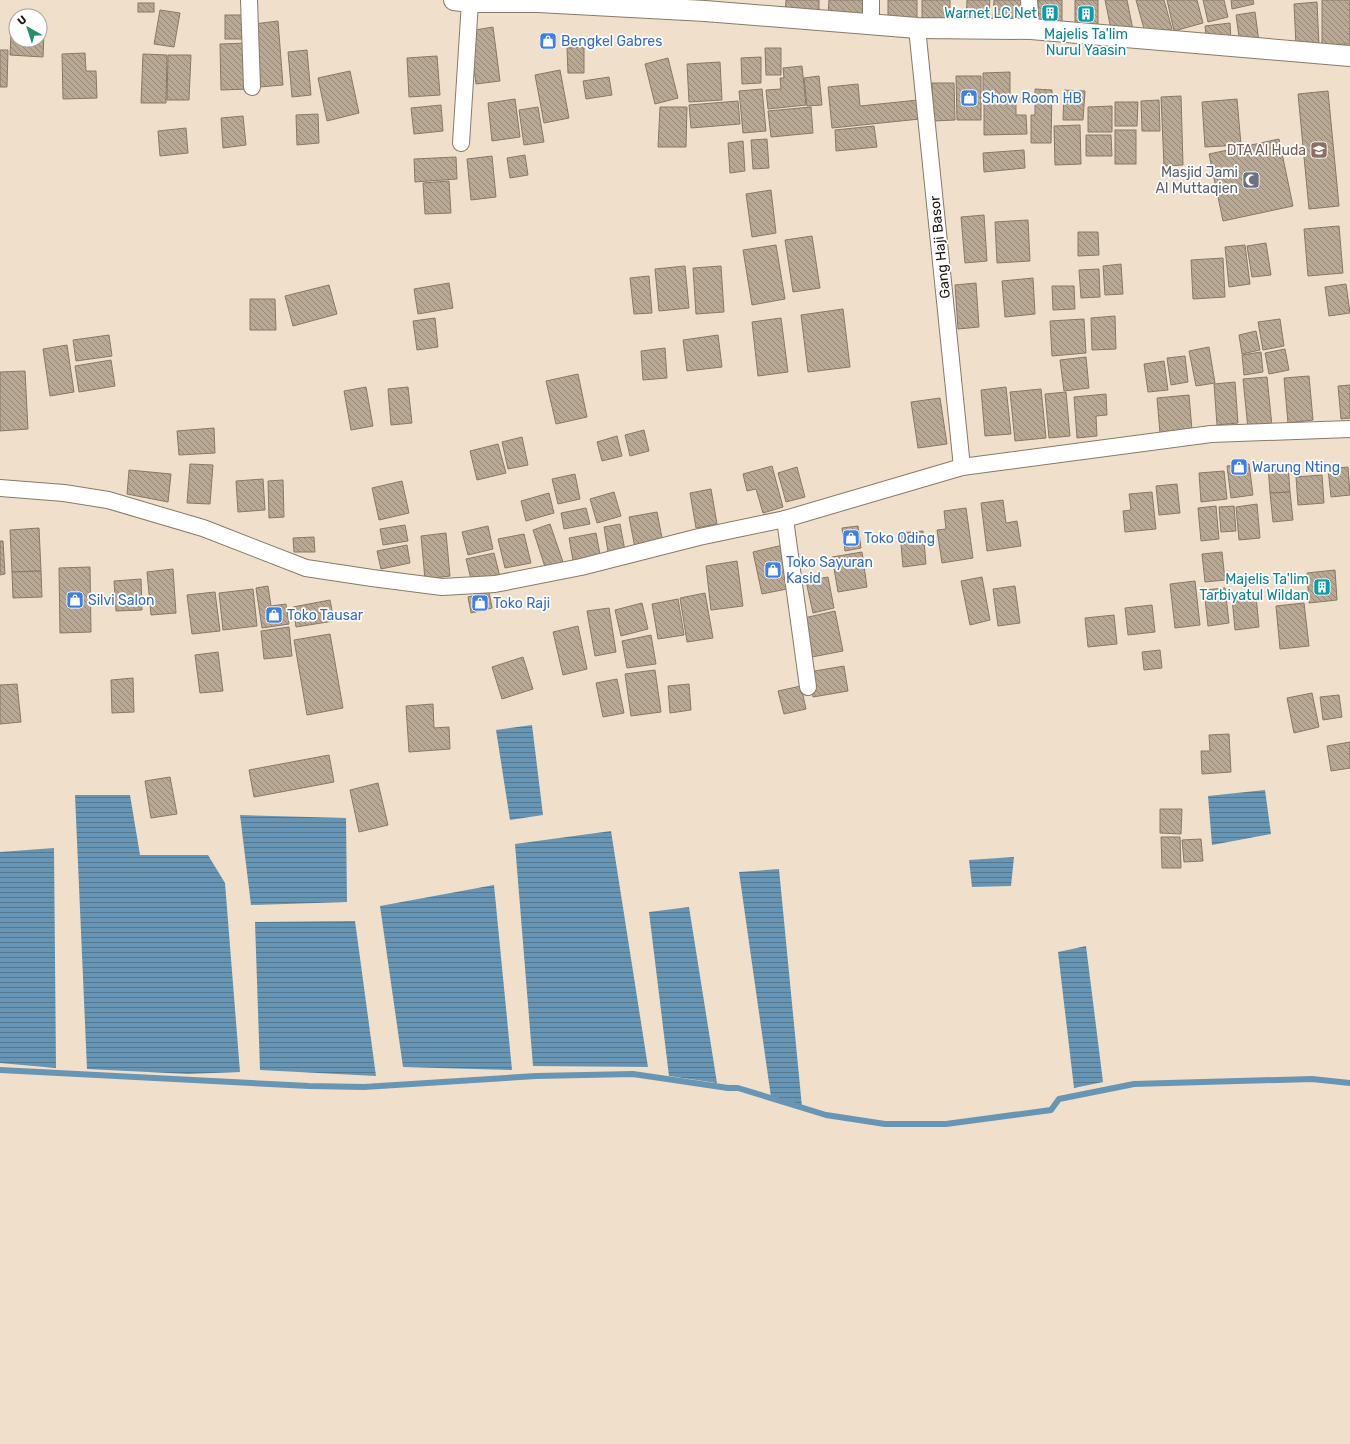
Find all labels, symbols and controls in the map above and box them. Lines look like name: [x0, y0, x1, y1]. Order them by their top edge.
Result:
building icon: Warnet LC Net: [1040, 3, 1060, 23]
building icon: Majelis Ta'lim Nurul Yaasin: [1076, 4, 1096, 24]
place label: Warnet LC Net: [944, 5, 1038, 22]
north arrow: [8, 8, 48, 48]
text: U: [15, 13, 29, 28]
place label: Majelis Ta'lim Nurul Yaasin: [1044, 26, 1128, 59]
shop icon: Bengkel Gabres: [538, 31, 558, 51]
place label: Bengkel Gabres: [561, 33, 662, 50]
shop icon: Show Room HB: [959, 88, 979, 108]
place label: Show Room HB: [982, 90, 1082, 107]
school or university icon: DTA Al Huda: [1309, 140, 1329, 160]
place label: DTA Al Huda: [1227, 142, 1306, 159]
place label: Masjid Jami Al Muttaqien: [1156, 164, 1238, 197]
mosque icon: Masjid Jami Al Muttaqien: [1241, 170, 1261, 190]
street label: Gang Haji Basor: [926, 194, 954, 299]
shop icon: Warung Nting: [1229, 457, 1249, 477]
place label: Warung Nting: [1252, 459, 1340, 476]
shop icon: Toko Oding: [841, 528, 861, 548]
place label: Toko Oding: [864, 530, 935, 547]
place label: Toko Sayuran Kasid: [786, 554, 873, 587]
shop icon: Toko Sayuran Kasid: [763, 560, 783, 580]
place label: Majelis Ta'lim Tarbiyatul Wildan: [1199, 571, 1309, 604]
building icon: Majelis Ta'lim Tarbiyatul Wildan: [1312, 577, 1332, 597]
shop icon: Silvi Salon: [65, 590, 85, 610]
place label: Silvi Salon: [88, 592, 154, 609]
shop icon: Toko Raji: [470, 593, 490, 613]
place label: Toko Raji: [493, 595, 550, 612]
shop icon: Toko Tausar: [264, 605, 284, 625]
place label: Toko Tausar: [287, 607, 364, 624]

